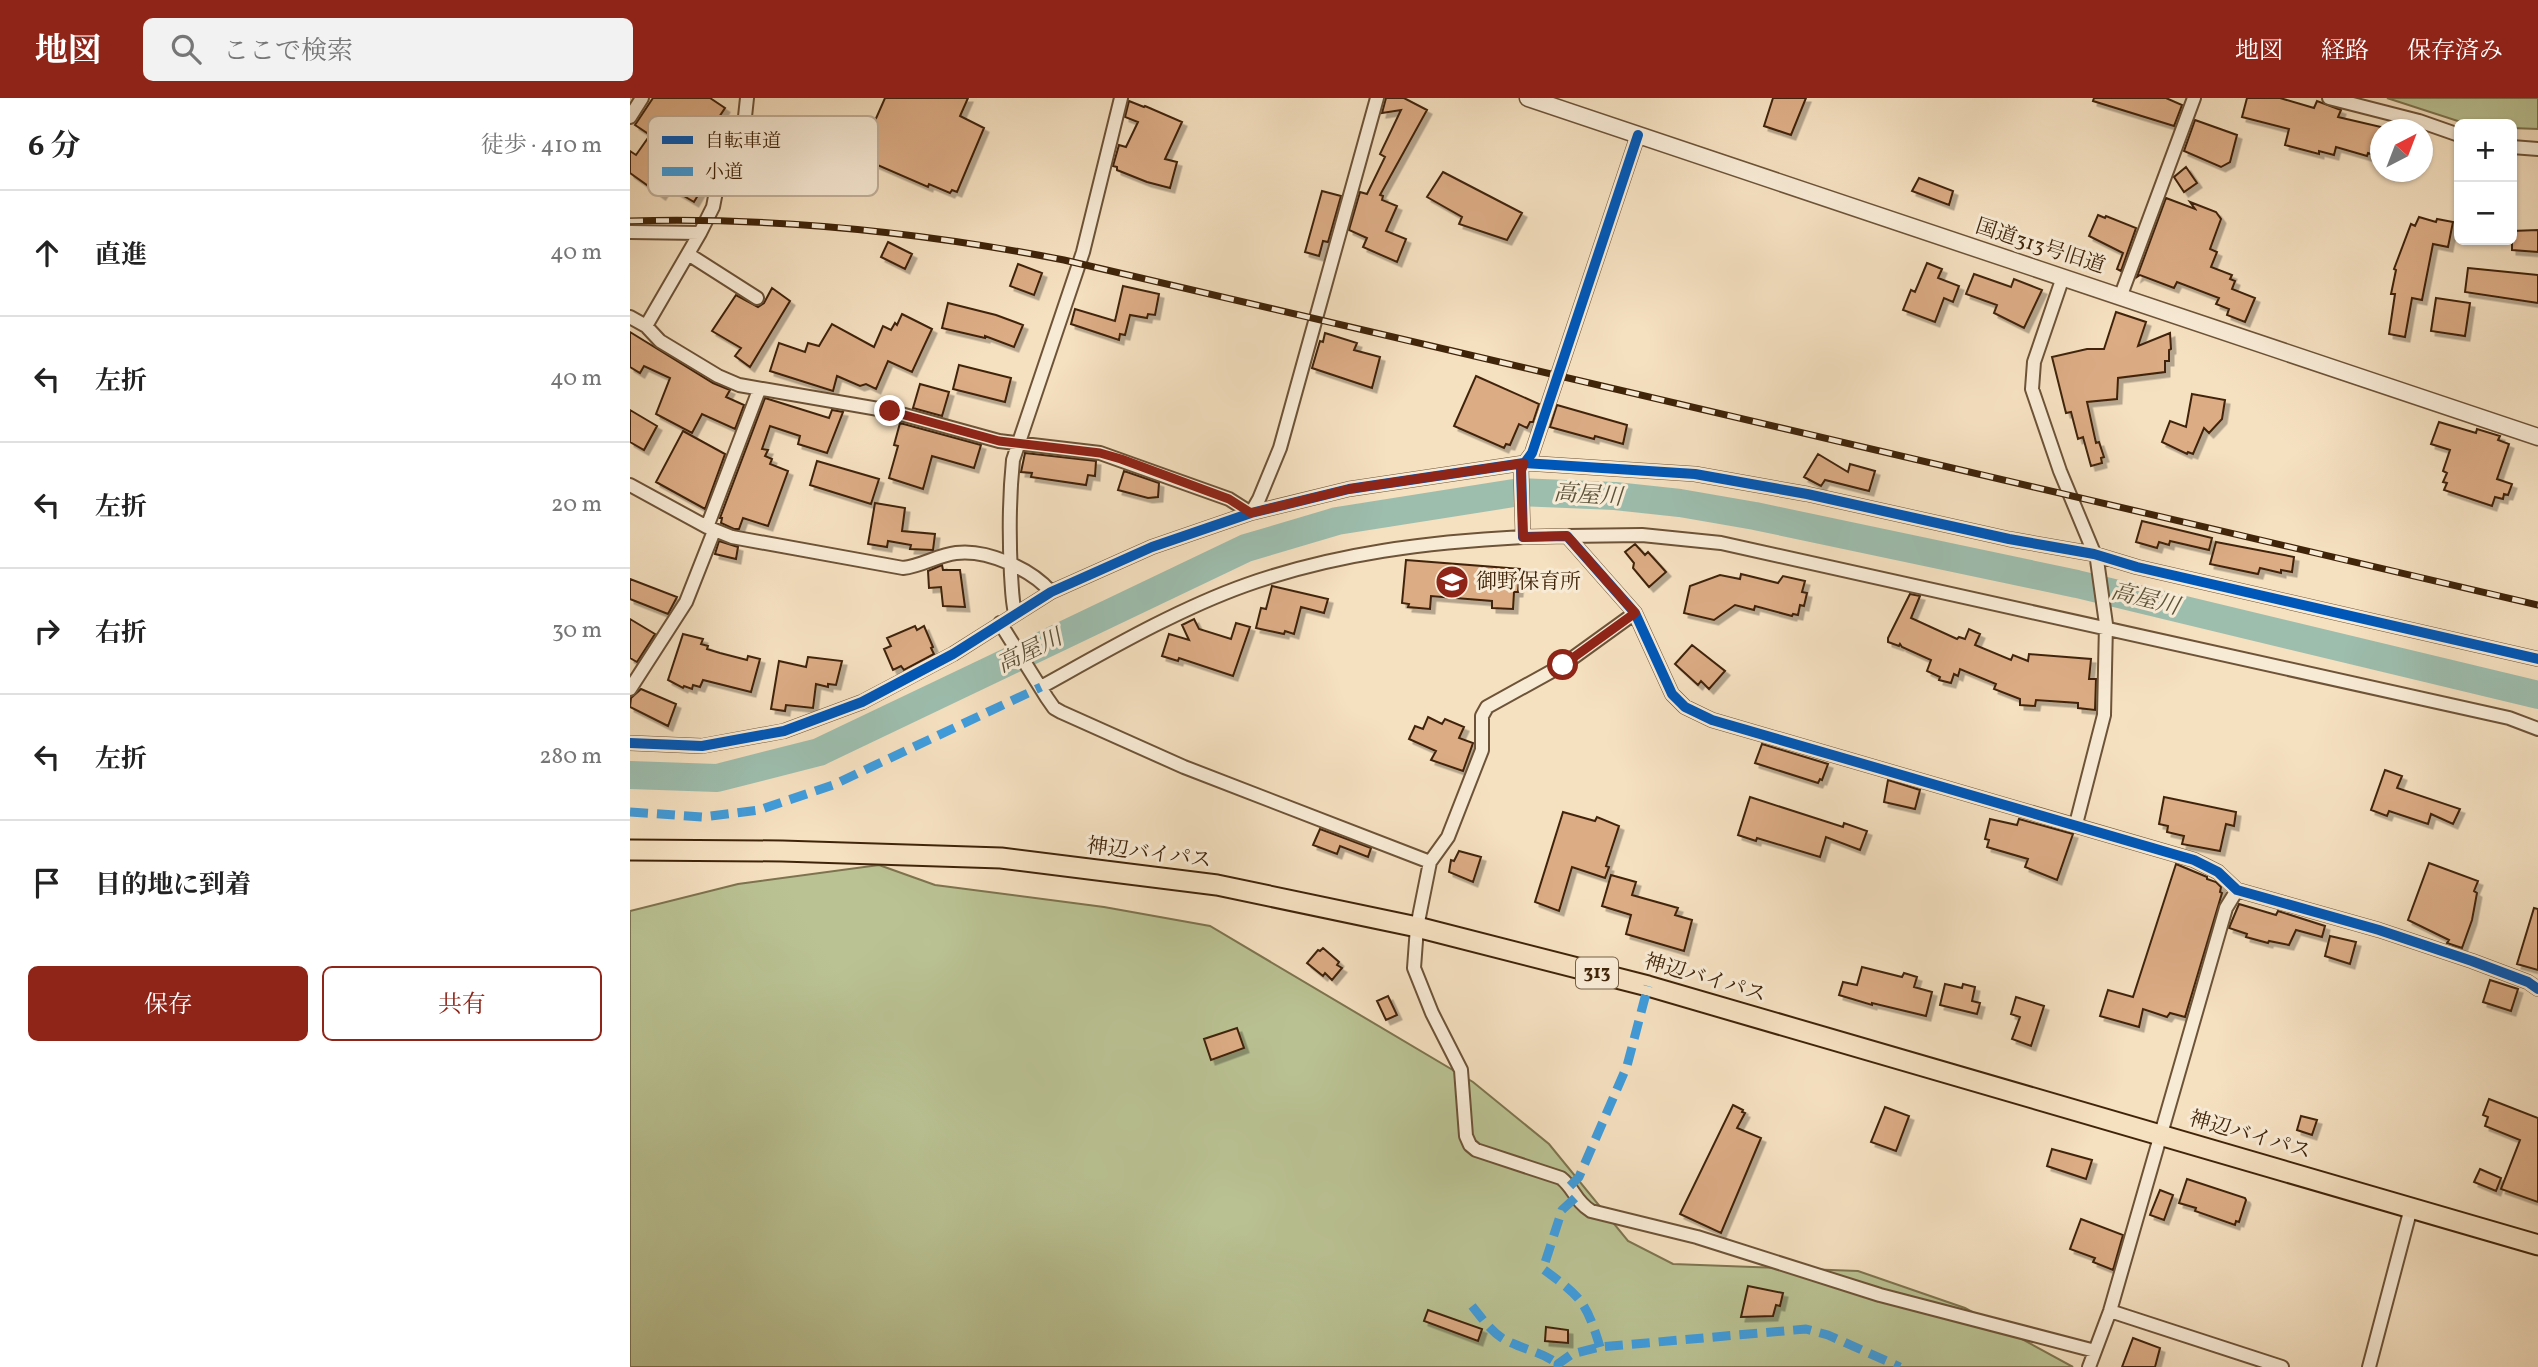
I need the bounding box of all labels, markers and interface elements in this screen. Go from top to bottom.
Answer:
search box [143,18,633,81]
text: 地図 [35,30,101,76]
icon: search [167,30,205,68]
text: ここで検索 [223,34,353,70]
text: 地図 [2235,35,2283,69]
text: 経路 [2321,35,2369,69]
text: 保存済み [2407,35,2503,69]
legend [648,116,878,196]
north arrow [2370,119,2433,182]
map controls [2454,119,2517,245]
button: + [2454,119,2517,182]
text: 6 分 [28,126,80,168]
text: 自転車道 [705,129,781,155]
text: 徒歩 · 410 m [481,130,602,162]
text: 小道 [705,160,743,186]
button: − [2454,182,2517,245]
street label: 国道313号旧道 [1971,212,2109,282]
icon: ahead [28,234,66,272]
text: 40 m [550,237,602,269]
text: 直進 [95,238,147,274]
icon: left [28,360,66,398]
text: 40 m [550,363,602,395]
text: 左折 [95,364,147,400]
route end [874,395,905,426]
water label: 高屋川 [1552,478,1627,515]
icon: left [28,486,66,524]
text: 20 m [551,489,602,521]
text: 左折 [95,490,147,526]
school or university icon: 御野保育所 [1433,563,1471,601]
place label: 御野保育所 [1476,568,1581,597]
water label: 高屋川 [2108,576,2185,625]
icon: right [28,612,66,650]
text: 30 m [552,615,602,647]
text: 右折 [95,616,147,652]
water label: 高屋川 [992,621,1071,682]
route start [1547,649,1578,680]
icon: left [28,738,66,776]
text: 280 m [539,741,602,773]
text: 左折 [95,742,147,778]
street label: 神辺バイパス [1085,832,1213,876]
icon: arrive [28,864,66,902]
text: 目的地に到着 [95,868,251,904]
street label: 神辺バイパス [1641,948,1769,1010]
road number: 313 [1576,958,1618,988]
button: 保存 [28,966,308,1041]
button: 共有 [322,966,602,1041]
street label: 神辺バイパス [2186,1105,2314,1167]

